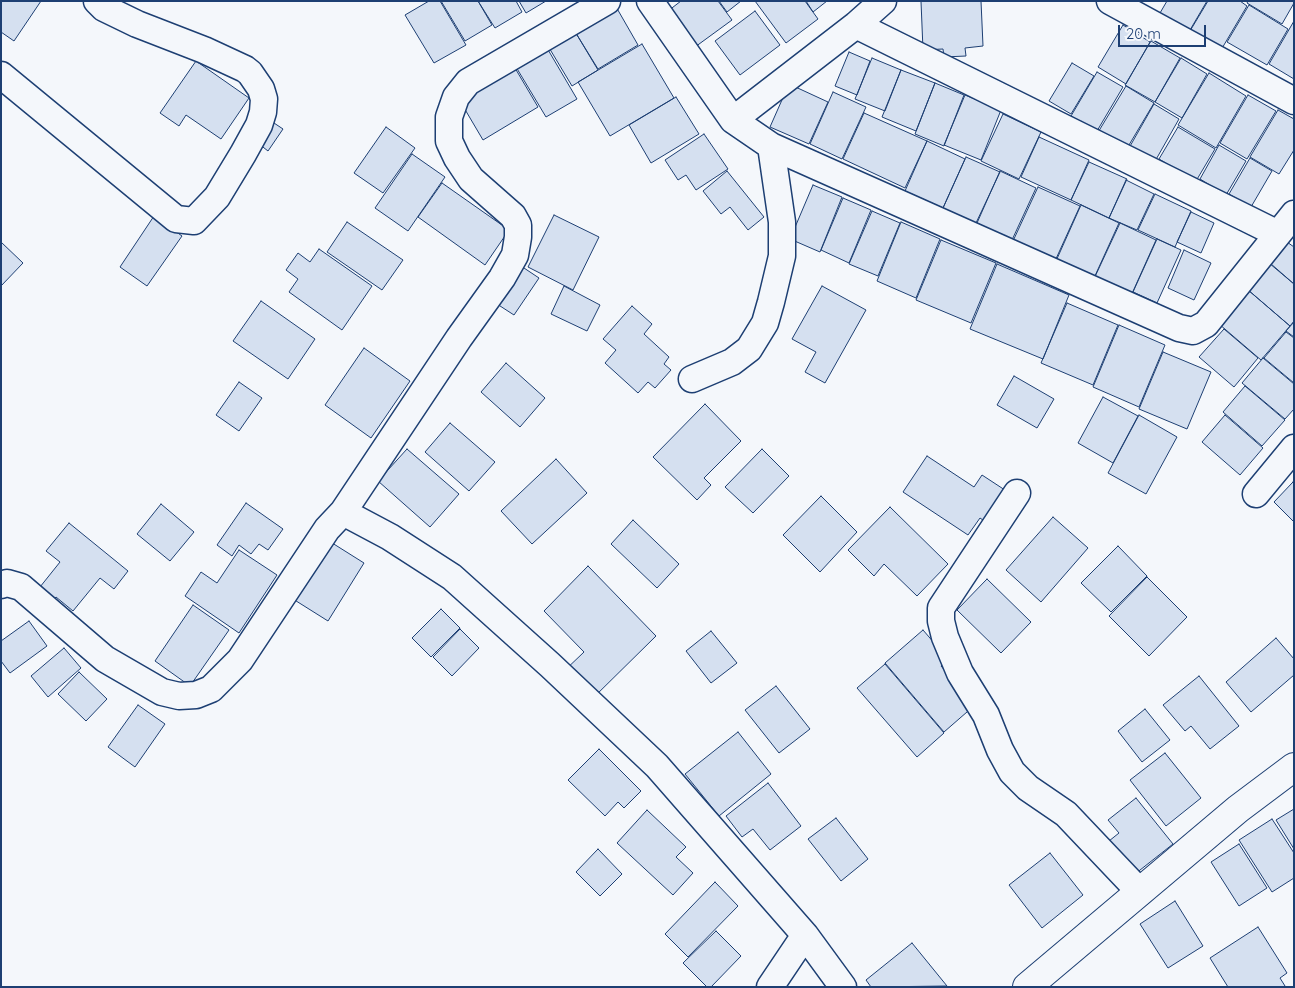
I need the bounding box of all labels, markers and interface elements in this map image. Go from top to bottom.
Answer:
scale bar [1120,15,1208,47]
text: 20 m [1126,24,1161,43]

